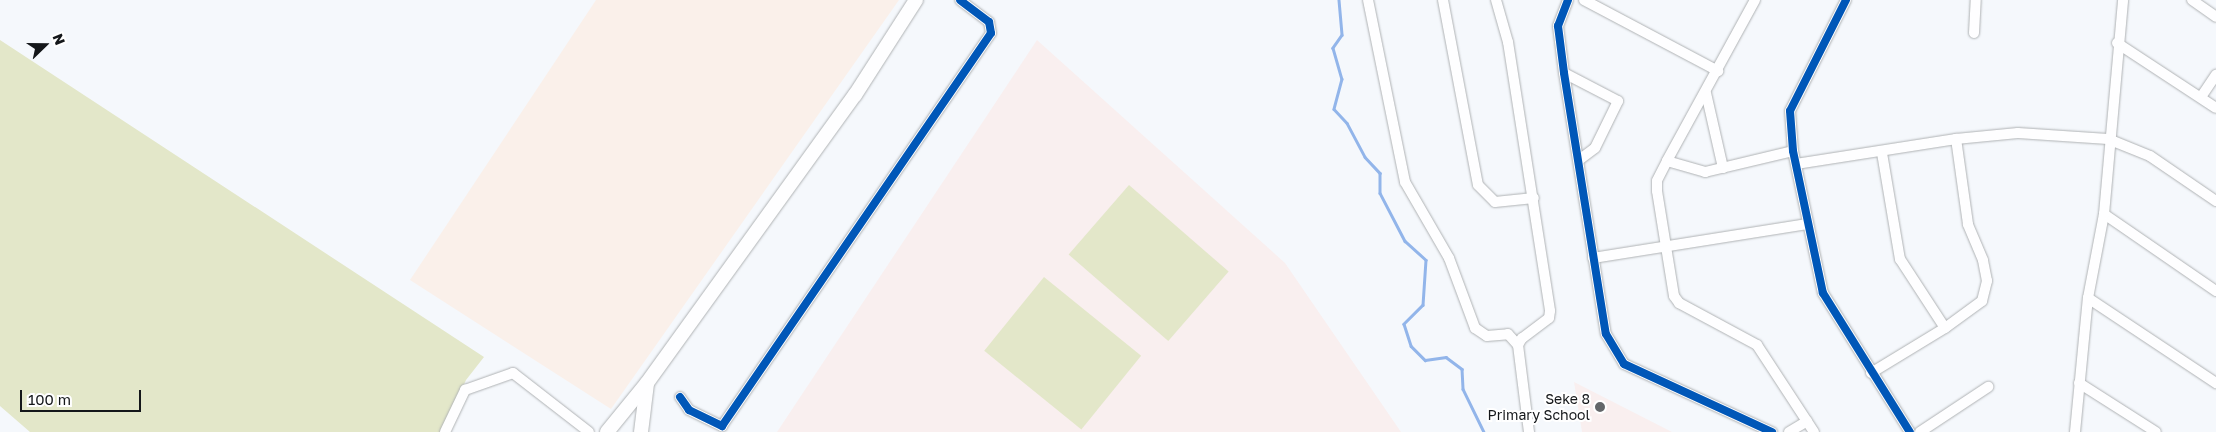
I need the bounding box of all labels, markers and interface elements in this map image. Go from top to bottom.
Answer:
north arrow [20,20,70,70]
text: N [49,31,69,47]
scale bar [22,380,144,412]
text: 100 m [28,390,71,408]
place label: Seke 8 Primary School [1488,391,1590,424]
marker: Seke 8 Primary School [1594,401,1606,413]

